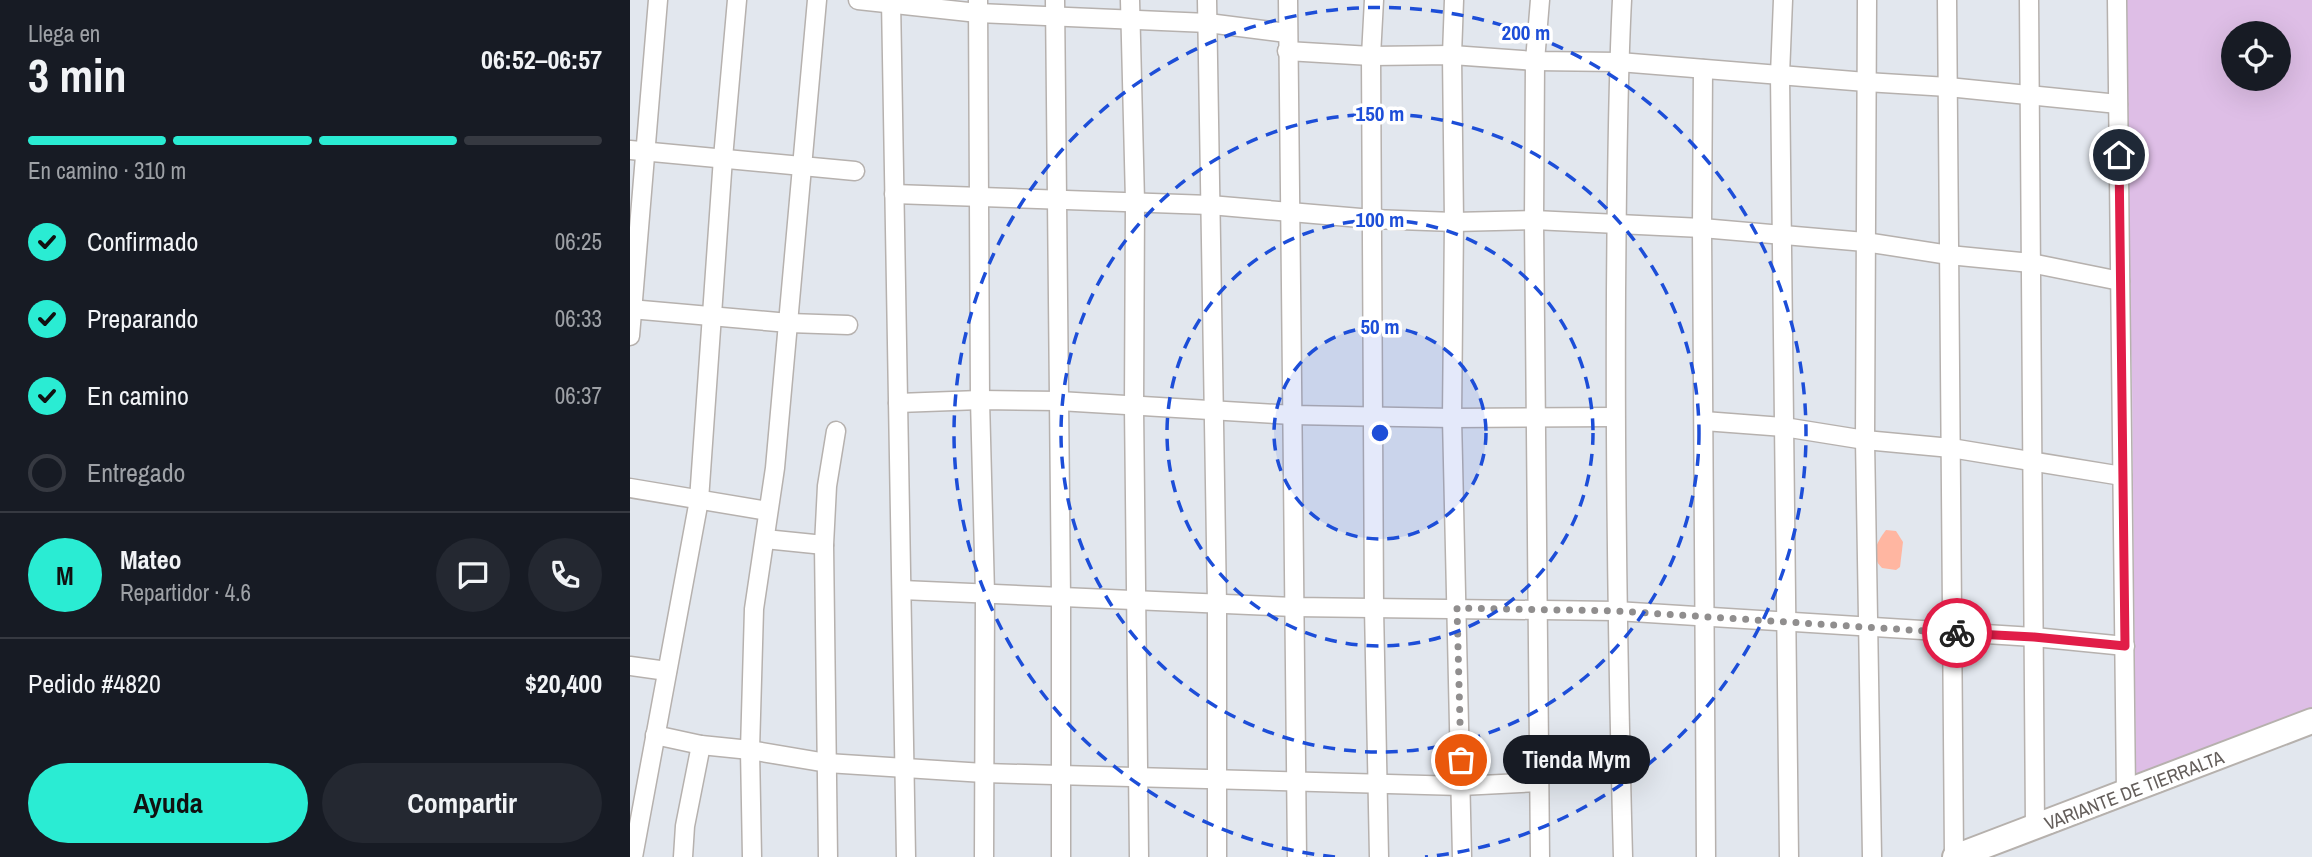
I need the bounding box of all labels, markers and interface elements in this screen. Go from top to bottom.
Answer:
text: Llega en [28,18,100,49]
text: 200 m [1502,18,1550,47]
map controls [2221,21,2291,91]
button: locate [2221,21,2291,91]
text: 06:52–06:57 [481,42,602,77]
text: 3 min [28,44,127,106]
text: 150 m [1356,99,1404,128]
pin [2089,125,2149,185]
icon: home [2100,136,2138,174]
text: En camino · 310 m [28,155,186,186]
text: 100 m [1356,205,1404,234]
icon: check [28,223,66,261]
text: Confirmado [87,224,198,259]
text: 06:25 [555,226,602,257]
icon: check [28,300,66,338]
text: Preparando [87,301,198,336]
text: 06:33 [555,303,602,334]
text: 50 m [1360,312,1400,341]
icon: check [28,377,66,415]
text: En camino [87,378,189,413]
text: 06:37 [555,380,602,411]
centre of rings [1368,421,1392,445]
text: Entregado [87,455,185,490]
button: chat [436,538,510,612]
button: phone [528,538,602,612]
text: Mateo [120,542,182,577]
text: M [56,558,74,593]
text: Repartidor · 4.6 [120,577,251,608]
courier [1922,598,1992,668]
icon: bike [1938,614,1976,652]
text: Pedido #4820 [28,666,161,701]
text: $20,400 [525,666,602,701]
pin [1431,730,1491,790]
callout: Tienda Mym [1503,736,1650,784]
icon: bag [1442,741,1480,779]
text: Tienda Mym [1522,744,1631,775]
street label: VARIANTE DE TIERRALTA [2041,744,2228,836]
button: Ayuda [28,763,308,843]
button: Compartir [322,763,602,843]

